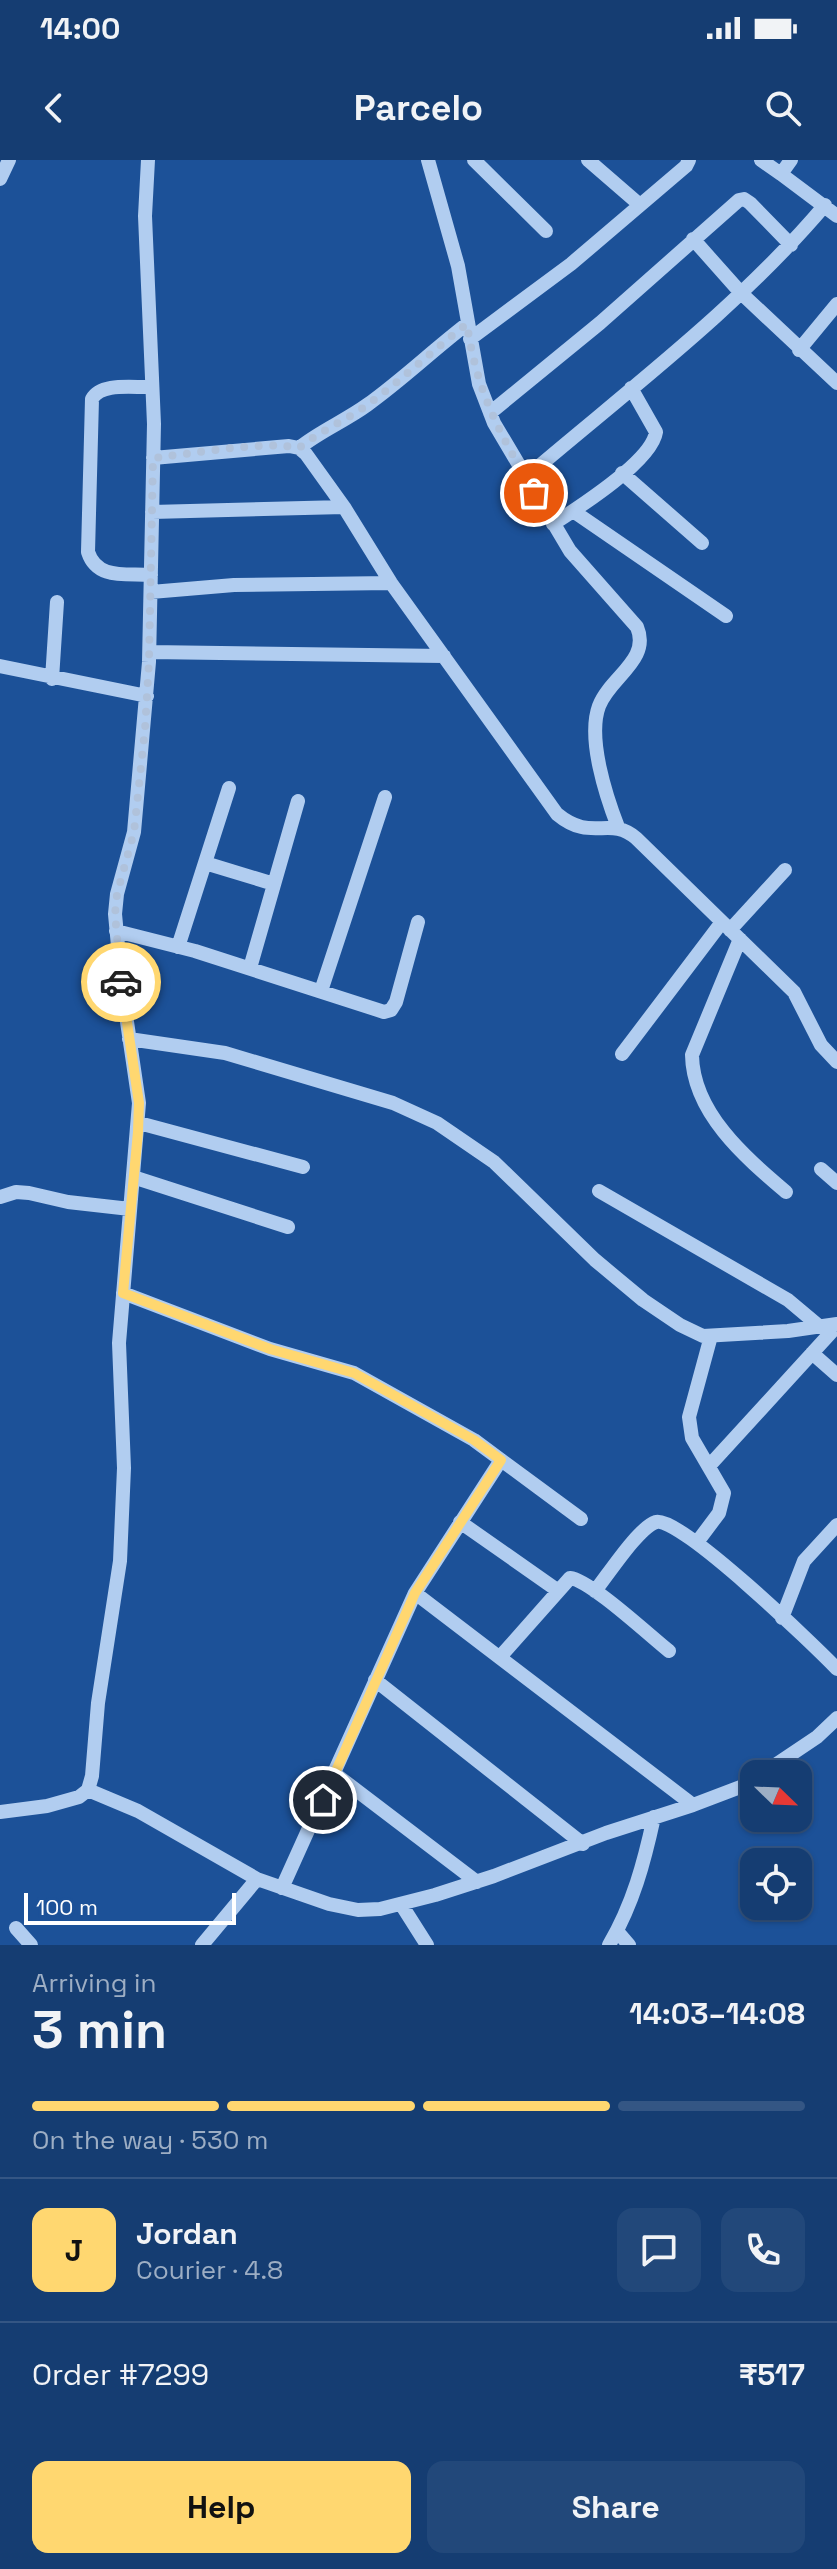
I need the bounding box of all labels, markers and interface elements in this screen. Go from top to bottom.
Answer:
text: 14:00 [40,9,120,48]
text: Parcelo [354,85,483,131]
icon: back [32,86,76,130]
icon: search [761,86,805,130]
pin [500,459,568,527]
icon: bag [512,471,556,515]
courier [81,942,161,1022]
icon: car [99,960,143,1004]
north arrow [740,1760,812,1832]
map controls [740,1760,812,1920]
pin [289,1766,357,1834]
icon: home [301,1778,345,1822]
button: locate [740,1848,812,1920]
scale bar [24,1889,236,1925]
text: 100 m [36,1893,98,1921]
text: Arriving in [32,1966,156,2000]
text: 14:03–14:08 [629,1994,805,2033]
text: 3 min [32,1997,167,2063]
text: On the way · 530 m [32,2123,268,2157]
button: chat [617,2208,701,2292]
button: phone [721,2208,805,2292]
text: Jordan [136,2214,238,2253]
text: J [65,2231,83,2270]
text: Courier · 4.8 [136,2253,283,2287]
text: Order #7299 [32,2355,209,2394]
text: ₹517 [739,2355,805,2394]
button: Help [32,2461,411,2553]
button: Share [427,2461,805,2553]

